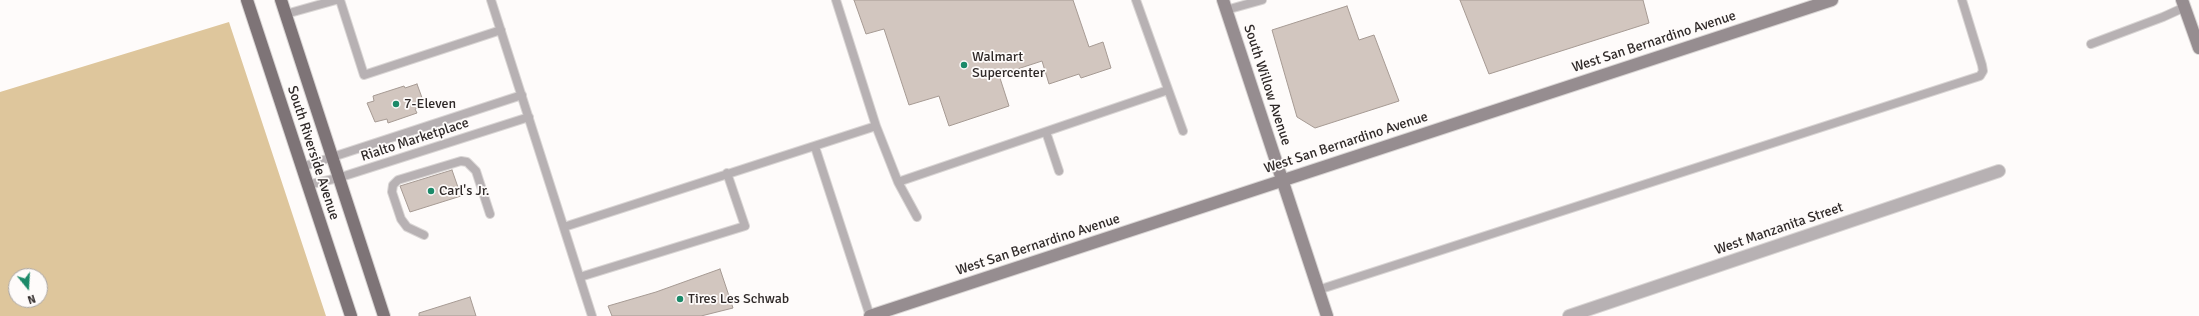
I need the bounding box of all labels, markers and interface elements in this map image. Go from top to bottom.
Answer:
street label: West San Bernardino Avenue [1570,8,1738,76]
street label: South Willow Avenue [1240,22,1294,148]
place label: Walmart Supercenter [972,49,1045,82]
marker: Walmart Supercenter [959,60,969,70]
street label: South Riverside Avenue [283,84,343,222]
place label: 7-Eleven [404,96,456,112]
marker: 7-Eleven [391,99,401,109]
street label: West San Bernardino Avenue [1262,109,1430,177]
street label: Rialto Marketplace [359,115,471,165]
place label: Carl's Jr. [439,183,490,199]
marker: Carl's Jr. [426,186,436,196]
street label: West Manzanita Street [1713,199,1845,259]
street label: West San Bernardino Avenue [954,211,1122,279]
north arrow [8,268,48,308]
place label: Tires Les Schwab [688,291,789,307]
text: N [26,292,37,306]
marker: Tires Les Schwab [675,294,685,304]

